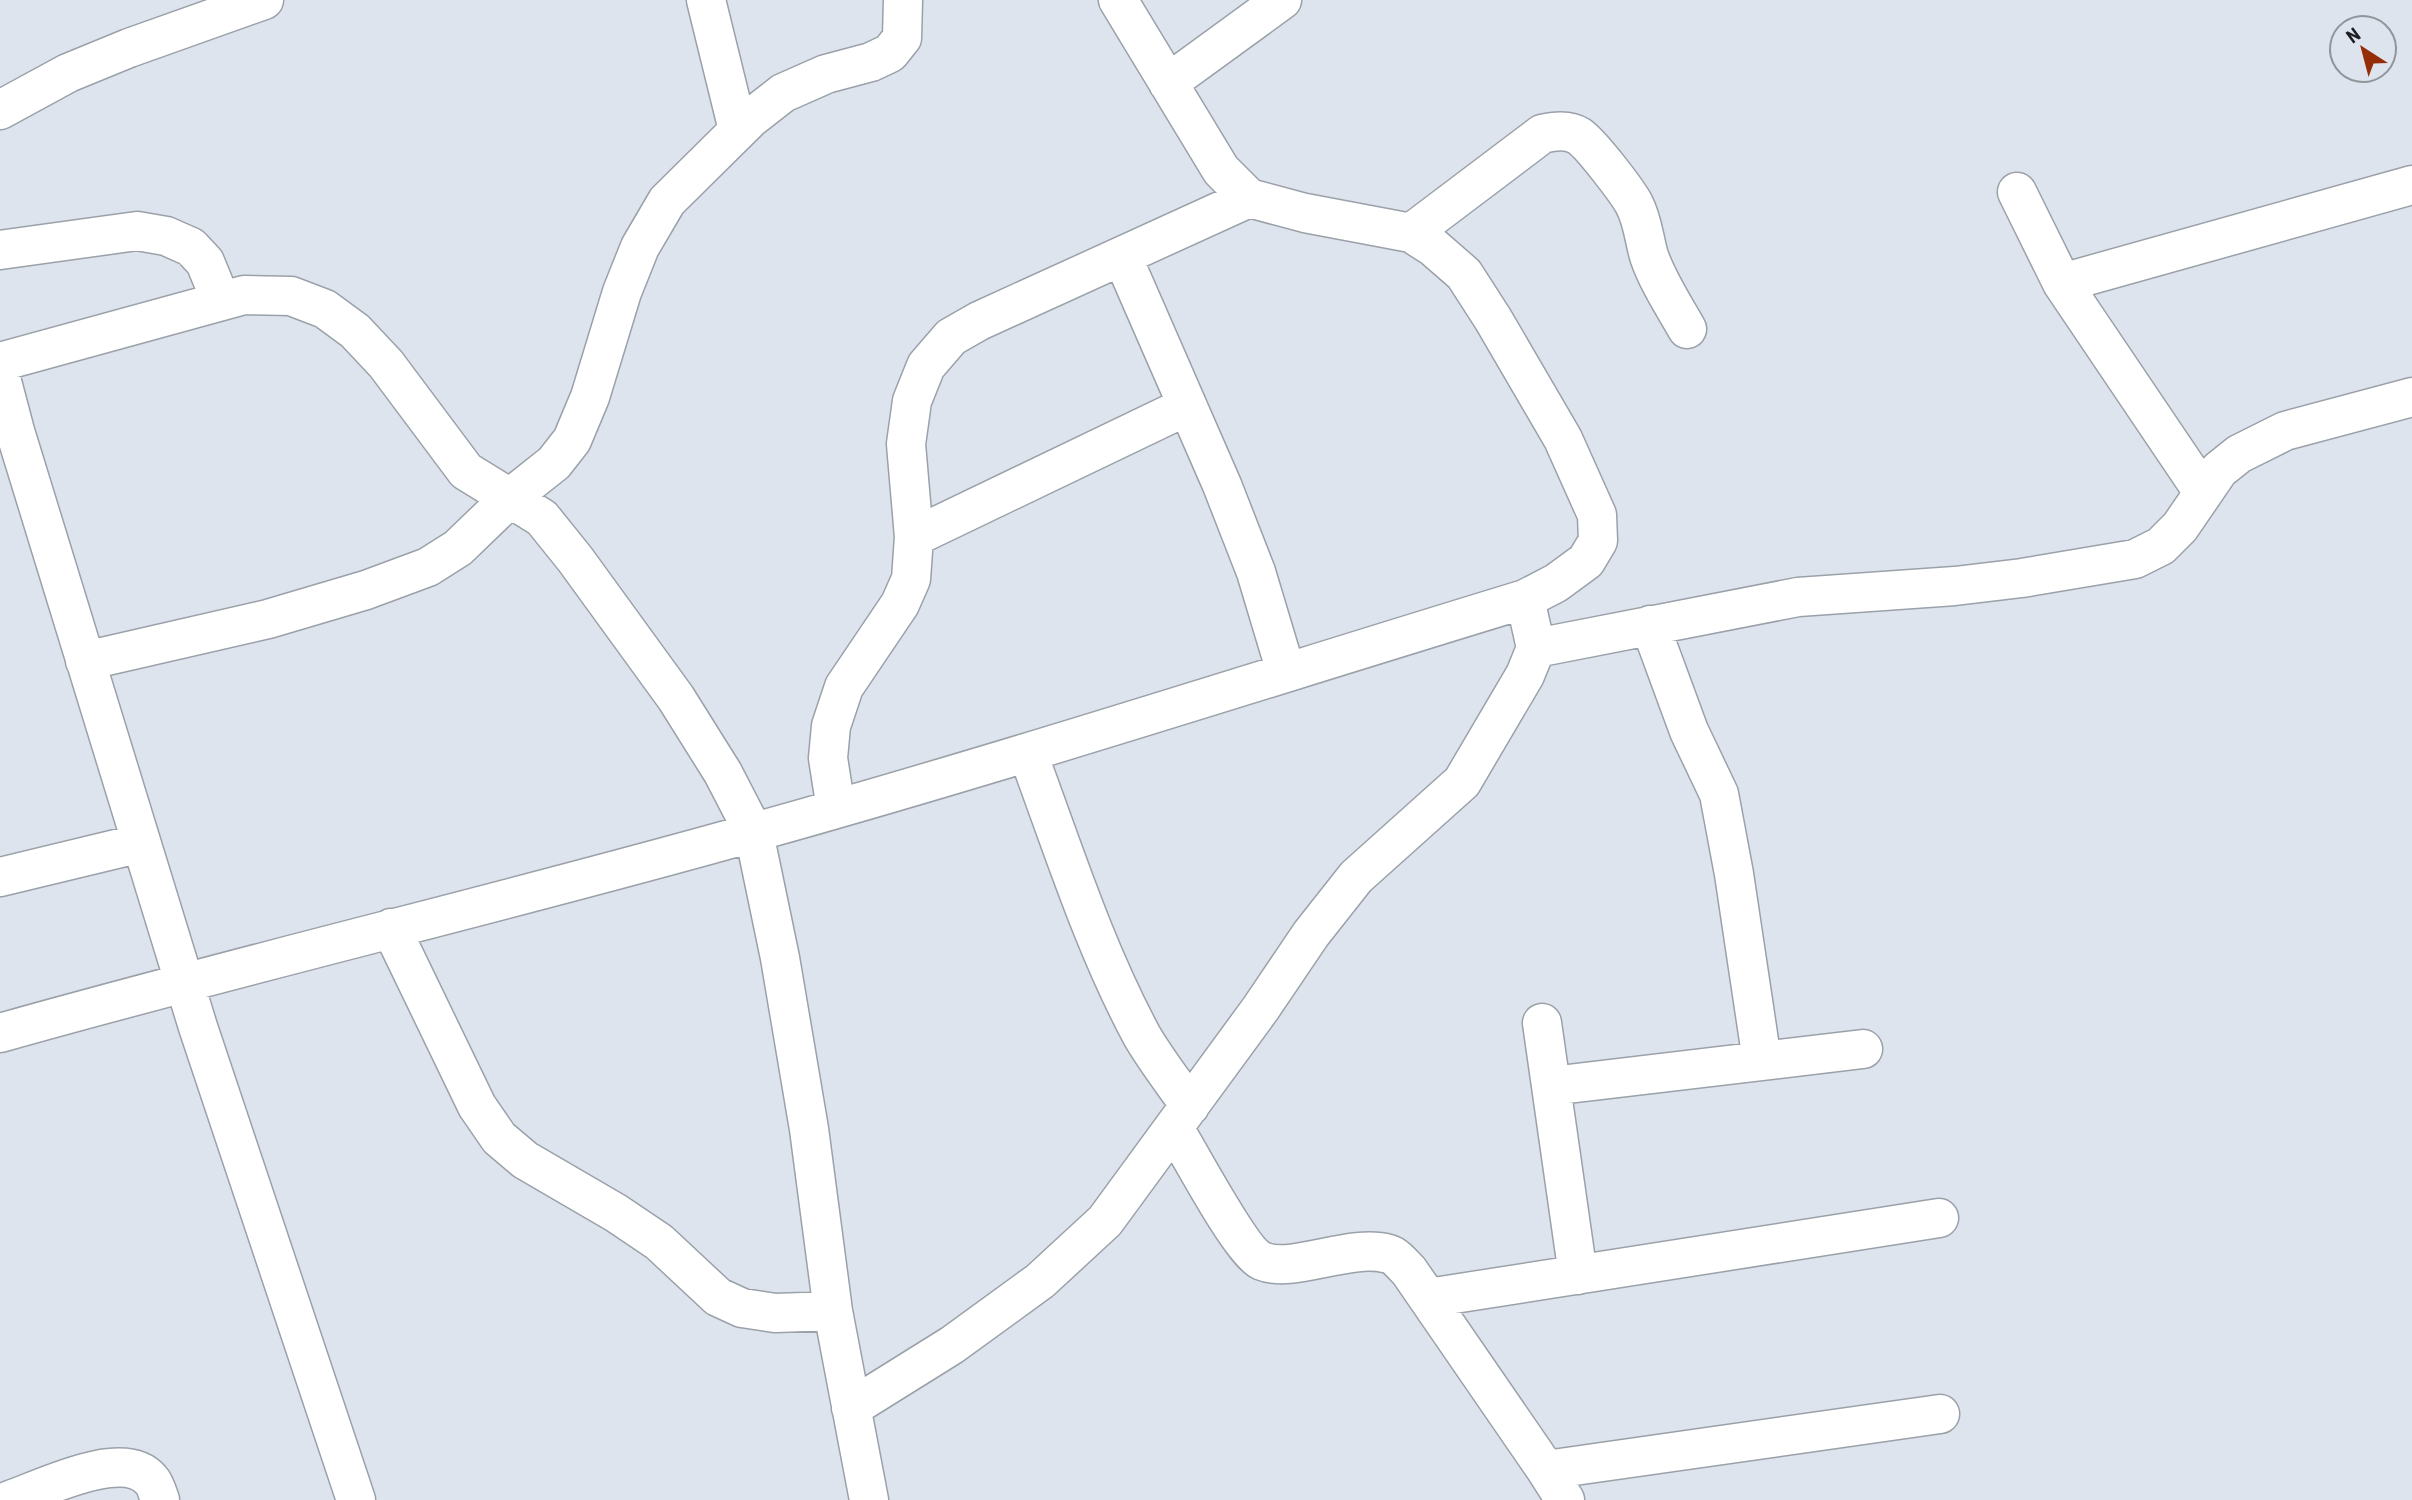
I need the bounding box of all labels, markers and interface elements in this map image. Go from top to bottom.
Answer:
north arrow [2328,14,2398,84]
text: N [2342,23,2365,48]

